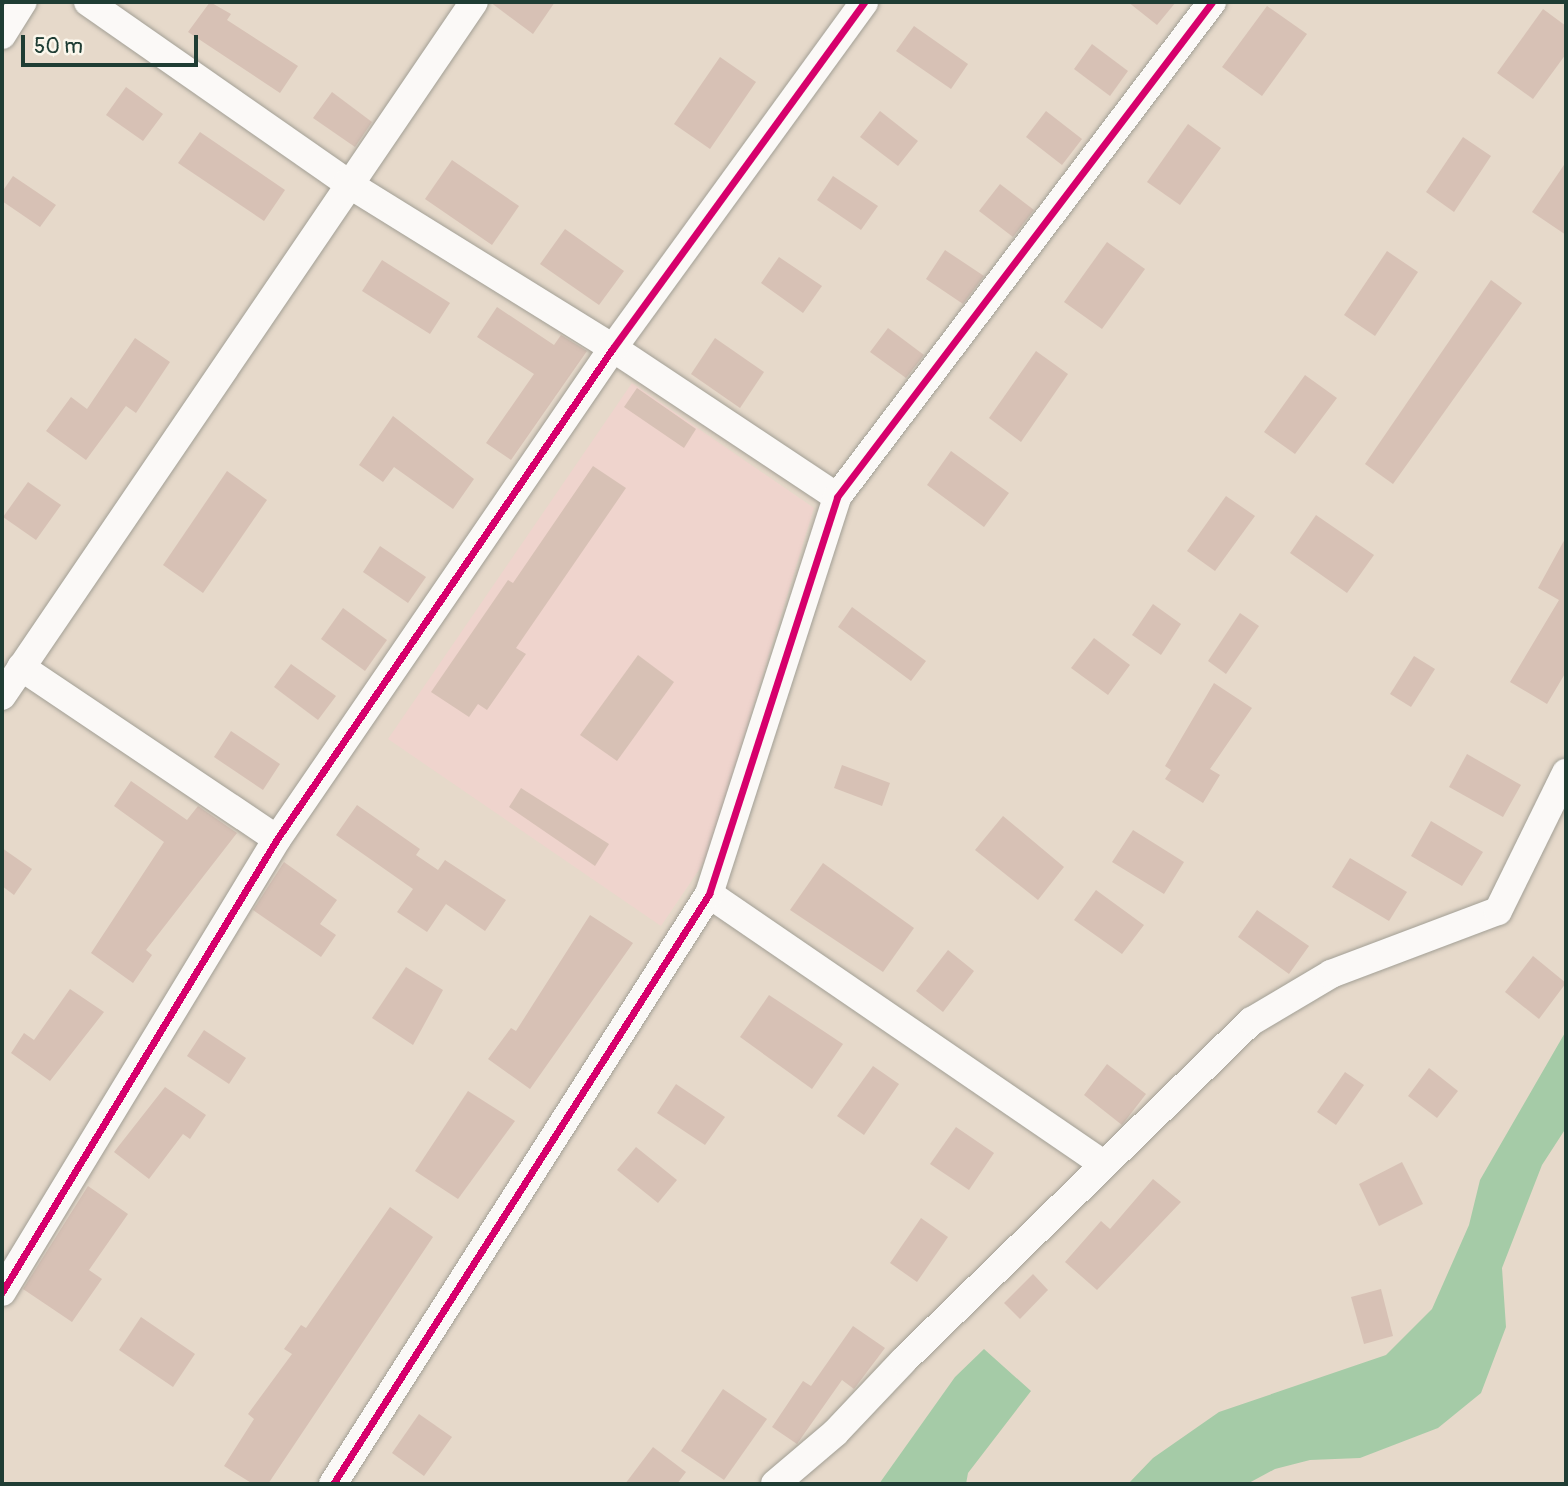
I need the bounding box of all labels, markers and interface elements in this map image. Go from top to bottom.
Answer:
scale bar [24,21,201,65]
text: 50 m [34,33,83,60]

